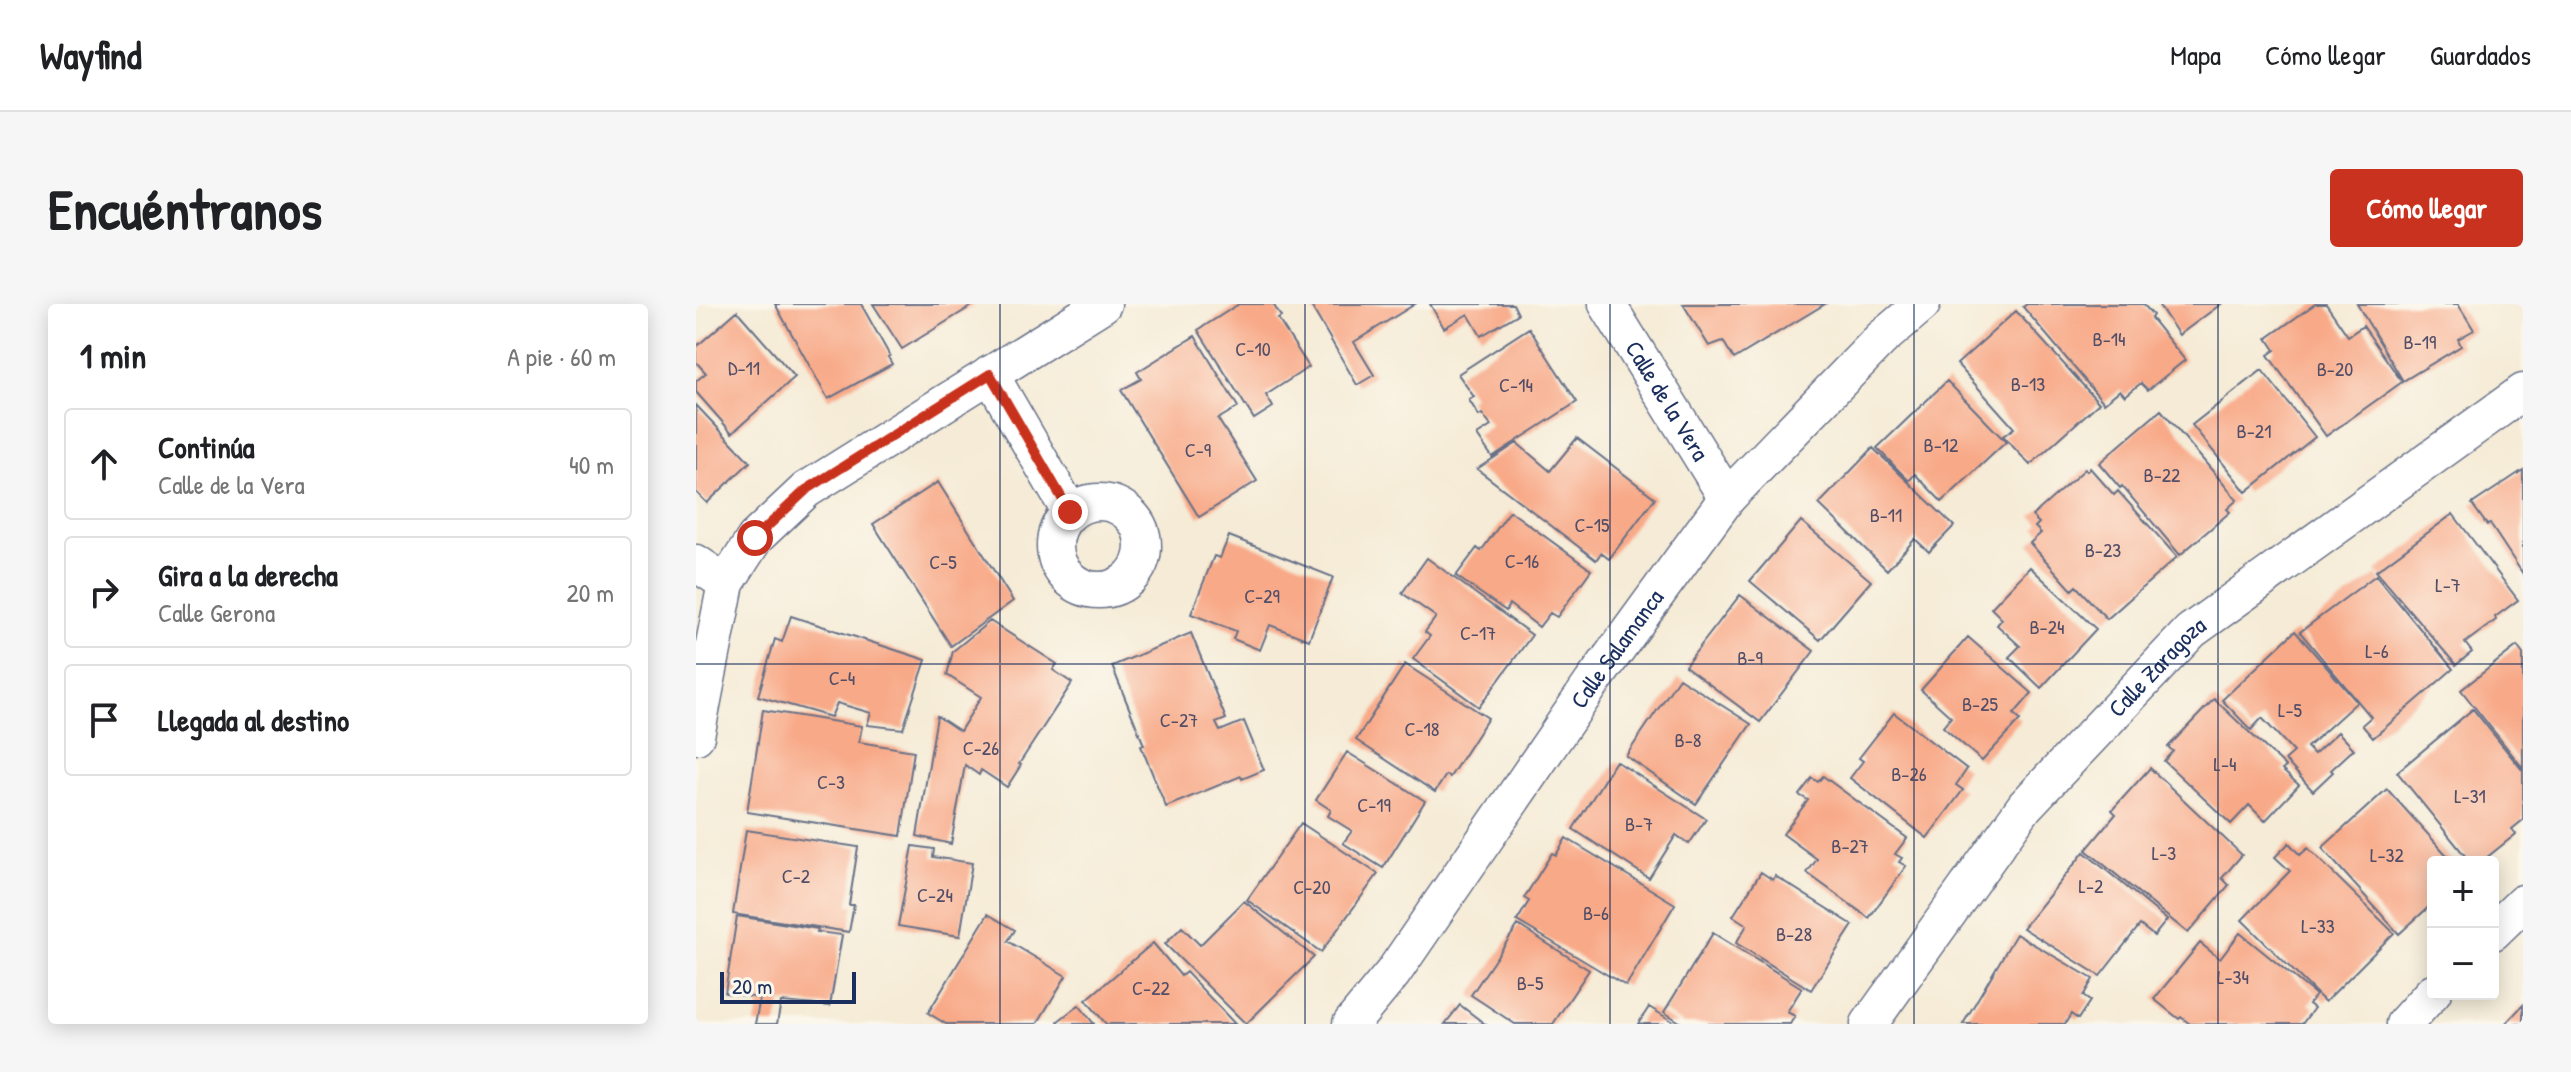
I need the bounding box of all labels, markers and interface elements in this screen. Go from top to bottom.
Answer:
text: Wayfind [40,29,142,81]
text: Mapa [2170,36,2221,74]
text: Cómo llegar [2265,36,2386,74]
text: Guardados [2430,36,2531,74]
button: Cómo llegar [2330,169,2523,247]
text: Encuéntranos [48,171,322,246]
house number: B-14 [2093,325,2125,352]
house number: B-19 [2404,328,2436,355]
text: 1 min [80,333,146,379]
street label: Calle de la Vera [1619,334,1717,466]
house number: C-10 [1235,335,1271,362]
text: A pie · 60 m [507,339,616,374]
house number: D-11 [728,354,760,381]
house number: B-20 [2317,355,2353,382]
house number: B-13 [2011,370,2045,397]
house number: C-14 [1499,371,1533,398]
house number: B-21 [2237,417,2271,444]
text: Continúa [158,427,254,467]
house number: B-12 [1924,431,1959,458]
house number: C-9 [1185,436,1211,463]
icon: ahead [82,442,126,486]
text: 40 m [569,447,614,482]
house number: B-22 [2144,461,2181,488]
text: Calle de la Vera [158,467,305,502]
route end [1052,494,1088,530]
house number: B-11 [1870,501,1902,528]
house number: C-15 [1575,511,1610,538]
route start [737,520,773,556]
house number: B-23 [2085,536,2121,563]
house number: C-16 [1505,547,1539,574]
house number: C-5 [929,548,957,575]
text: Gira a la derecha [158,555,338,595]
icon: right [82,570,126,614]
house number: L-7 [2435,571,2461,598]
text: 20 m [567,575,614,610]
house number: C-29 [1244,582,1280,609]
street label: Calle Salamanca [1562,582,1670,714]
text: Calle Gerona [158,595,275,630]
street label: Calle Zaragoza [2101,608,2212,724]
house number: B-24 [2029,613,2065,640]
house number: C-17 [1460,619,1496,646]
house number: L-6 [2365,637,2389,664]
house number: B-9 [1737,644,1763,671]
house number: C-4 [829,664,855,691]
house number: B-25 [1962,690,1999,717]
house number: L-5 [2278,696,2303,723]
icon: arrive [82,698,126,742]
text: Llegada al destino [158,700,349,740]
house number: C-27 [1160,706,1198,733]
house number: C-18 [1405,715,1439,742]
house number: B-8 [1675,726,1701,753]
house number: C-26 [963,734,999,761]
house number: L-4 [2213,750,2237,777]
house number: B-26 [1891,760,1927,787]
house number: C-3 [817,768,845,795]
house number: L-31 [2454,782,2486,809]
house number: C-19 [1357,791,1391,818]
house number: B-7 [1625,810,1653,837]
house number: B-27 [1831,832,1869,859]
house number: L-3 [2152,839,2176,866]
house number: L-32 [2370,841,2405,868]
map controls [2427,856,2499,1000]
button: + [2427,856,2499,928]
house number: C-2 [782,862,811,889]
house number: L-2 [2079,872,2104,899]
house number: C-20 [1293,873,1331,900]
house number: C-24 [917,881,953,908]
house number: B-6 [1583,899,1609,926]
house number: L-33 [2301,912,2335,939]
house number: B-28 [1776,920,1812,947]
button: − [2427,928,2499,1000]
house number: L-34 [2217,963,2249,990]
scale bar [720,968,856,1004]
house number: B-5 [1517,969,1544,996]
text: 20 m [732,971,772,1001]
house number: C-22 [1132,974,1171,1001]

